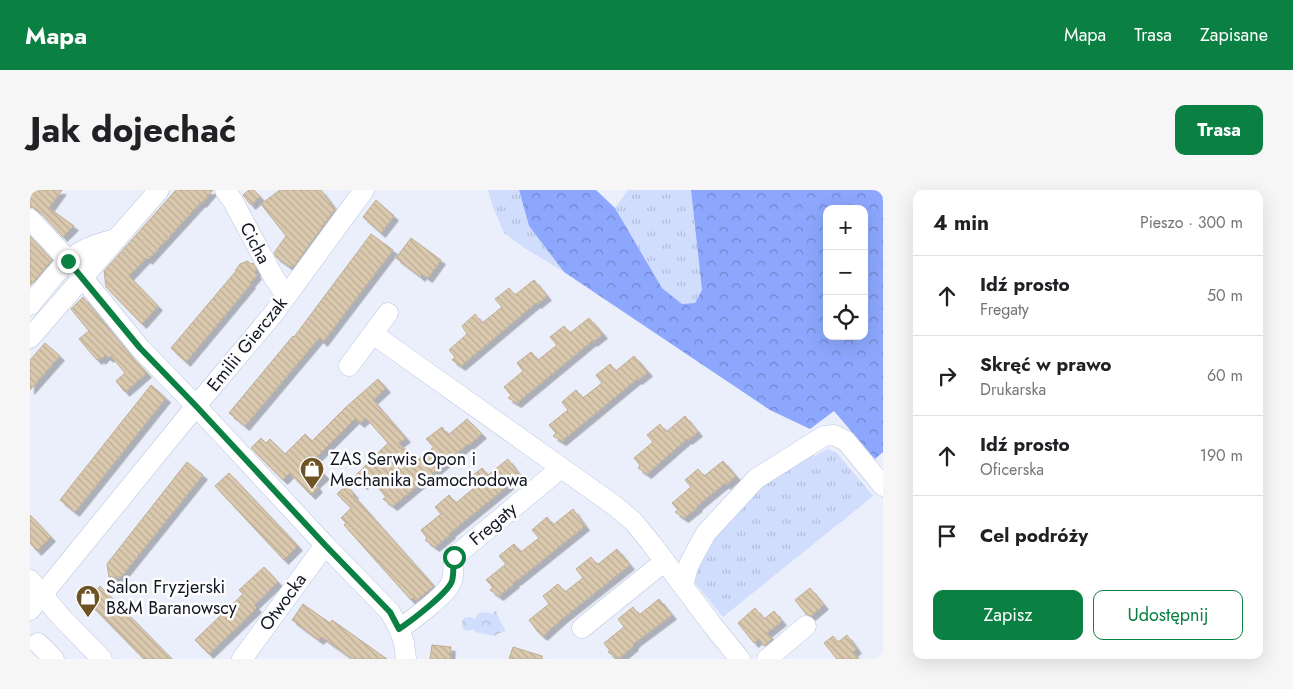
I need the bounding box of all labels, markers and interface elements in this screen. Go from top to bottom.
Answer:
text: Mapa [25,18,87,53]
text: Mapa [1064,22,1106,48]
text: Trasa [1134,22,1172,48]
text: Zapisane [1200,22,1268,48]
text: Jak dojechać [30,105,236,155]
button: Trasa [1175,105,1263,155]
map controls [823,205,868,340]
button: + [823,205,868,250]
text: 4 min [933,208,989,238]
text: Pieszo · 300 m [1140,211,1243,234]
street label: Cicha [233,218,277,268]
route end [57,250,80,273]
button: − [823,250,868,295]
text: Idź prosto [980,271,1070,298]
icon: ahead [933,282,961,310]
text: 50 m [1207,284,1243,307]
street label: Emilii Gierczak [201,291,293,397]
button: locate [823,295,868,340]
text: Fregaty [980,298,1029,321]
text: Skręć w prawo [980,351,1112,378]
icon: right [933,362,961,390]
text: 60 m [1207,364,1243,387]
text: Drukarska [980,378,1046,401]
text: Idź prosto [980,431,1070,458]
icon: ahead [933,442,961,470]
text: 190 m [1200,444,1243,467]
place label: ZAS Serwis Opon i Mechanika Samochodowa [330,446,528,493]
shop icon: ZAS Serwis Opon i Mechanika Samochodowa [299,456,325,490]
text: Oficerska [980,458,1044,481]
street label: Fregaty [464,496,522,552]
icon: arrive [933,522,961,550]
text: Cel podróży [980,522,1088,549]
route start [443,546,466,569]
street label: Otwocka [253,568,313,636]
place label: Salon Fryzjerski B&M Baranowscy [106,574,237,621]
shop icon: Salon Fryzjerski B&M Baranowscy [75,584,101,618]
button: Zapisz [933,590,1083,640]
button: Udostępnij [1093,590,1243,640]

